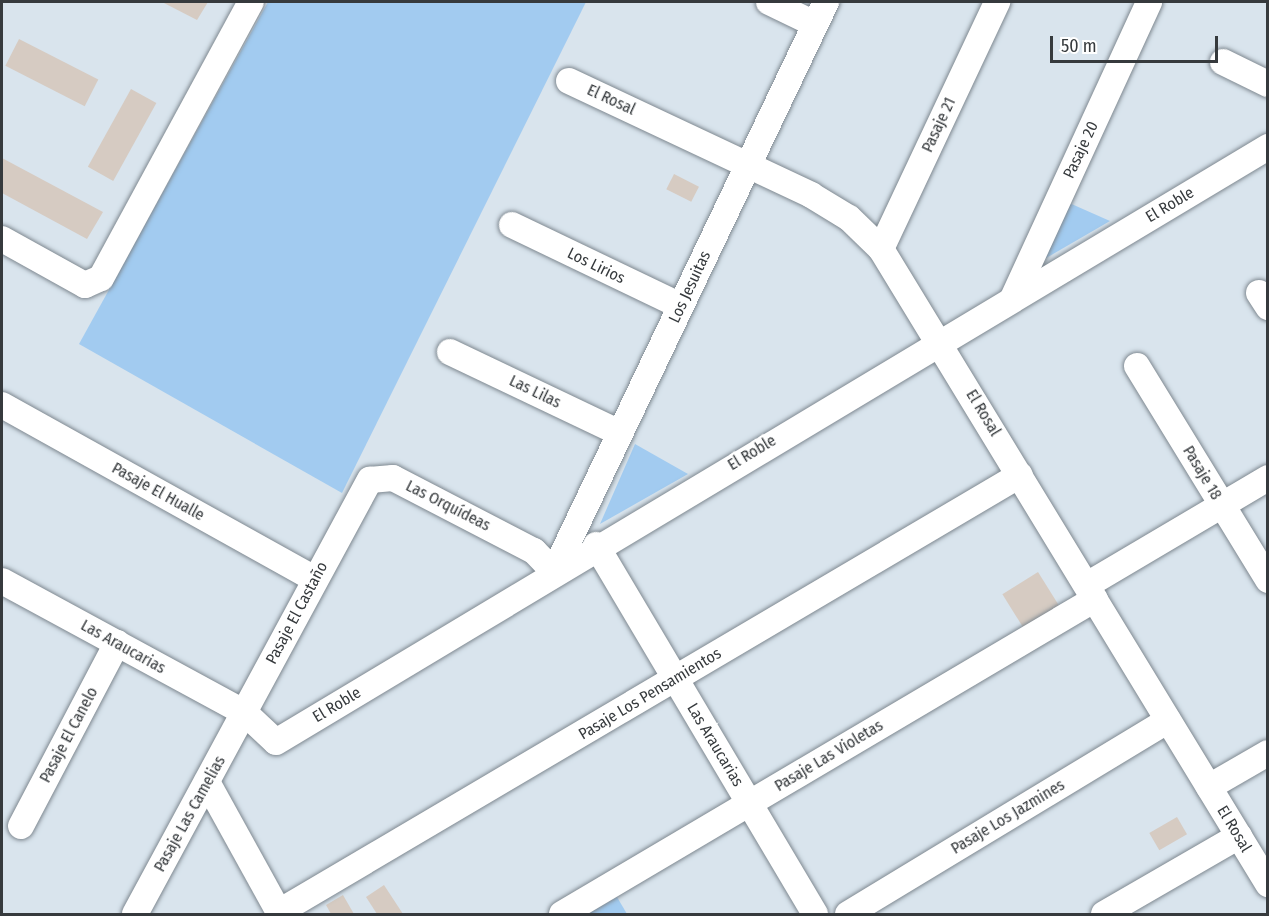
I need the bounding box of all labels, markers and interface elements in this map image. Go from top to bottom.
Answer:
scale bar [1053,24,1221,62]
text: 50 m [1061,35,1097,57]
street label: El Rosal [584,81,638,119]
street label: Pasaje 21 [918,95,960,155]
street label: Pasaje 20 [1059,118,1103,182]
street label: El Roble [1142,183,1198,227]
street label: Los Lirios [564,244,628,288]
street label: Los Jesuitas [665,248,715,326]
street label: Las Lilas [506,371,564,413]
street label: El Rosal [962,386,1004,440]
street label: El Roble [724,431,780,475]
street label: Pasaje 18 [1178,443,1226,503]
street label: Pasaje El Hualle [108,459,208,525]
street label: Las Orquídeas [402,476,494,536]
street label: Pasaje El Castaño [262,559,332,667]
street label: Las Araucarias [77,616,169,678]
street label: Pasaje Los Pensamientos [575,644,725,744]
street label: El Roble [309,683,365,727]
street label: Pasaje El Canelo [36,684,102,786]
street label: Las Araucarias [683,700,747,790]
street label: Pasaje Las Violetas [771,716,887,796]
street label: Pasaje Las Camelias [150,753,230,875]
street label: Pasaje Los Jazmines [948,776,1068,858]
street label: El Rosal [1213,802,1255,856]

